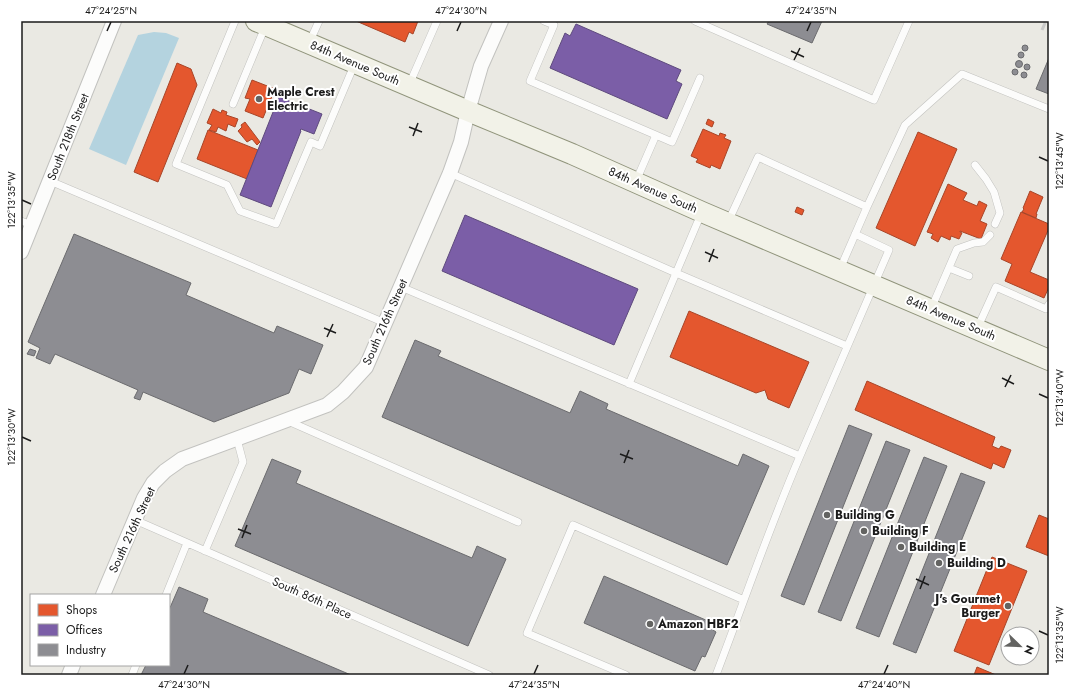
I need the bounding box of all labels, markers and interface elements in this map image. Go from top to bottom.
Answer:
text: 47°24'25"N [85,3,137,18]
text: 47°24'30"N [435,3,487,18]
text: 47°24'35"N [785,3,837,18]
street label: 84th Avenue South [307,36,403,90]
place label: Maple Crest Electric [267,83,335,115]
street label: South 218th Street [42,91,94,183]
marker: Maple Crest Electric [254,94,264,104]
text: 122°13'45"W [1052,132,1067,190]
street label: 84th Avenue South [606,162,700,218]
text: 122°13'35"W [4,171,19,229]
street label: South 216th Street [358,276,412,368]
street label: 84th Avenue South [903,291,999,345]
text: 122°13'40"W [1052,369,1067,427]
text: 122°13'30"W [4,408,19,466]
street label: South 216th Street [104,484,160,576]
place label: Building G [835,506,895,524]
marker: Building G [822,510,832,520]
place label: Building F [872,522,929,540]
marker: Building F [859,526,869,536]
place label: Building E [909,538,966,556]
marker: Building E [896,542,906,552]
place label: Building D [947,554,1006,572]
marker: Building D [934,558,944,568]
street label: South 86th Place [269,572,355,624]
place label: J's Gourmet Burger [933,590,1000,622]
legend [30,594,170,666]
text: Shops [66,601,97,619]
marker: J's Gourmet Burger [1003,601,1013,611]
text: 122°13'35"W [1052,606,1067,664]
place label: Amazon HBF2 [657,615,739,633]
marker: Amazon HBF2 [645,619,655,629]
text: Offices [66,621,102,639]
north arrow [1000,626,1040,666]
text: Industry [66,641,107,659]
text: N [1020,643,1038,657]
text: 47°24'30"N [158,677,210,692]
text: 47°24'35"N [508,677,560,692]
text: 47°24'40"N [858,677,910,692]

